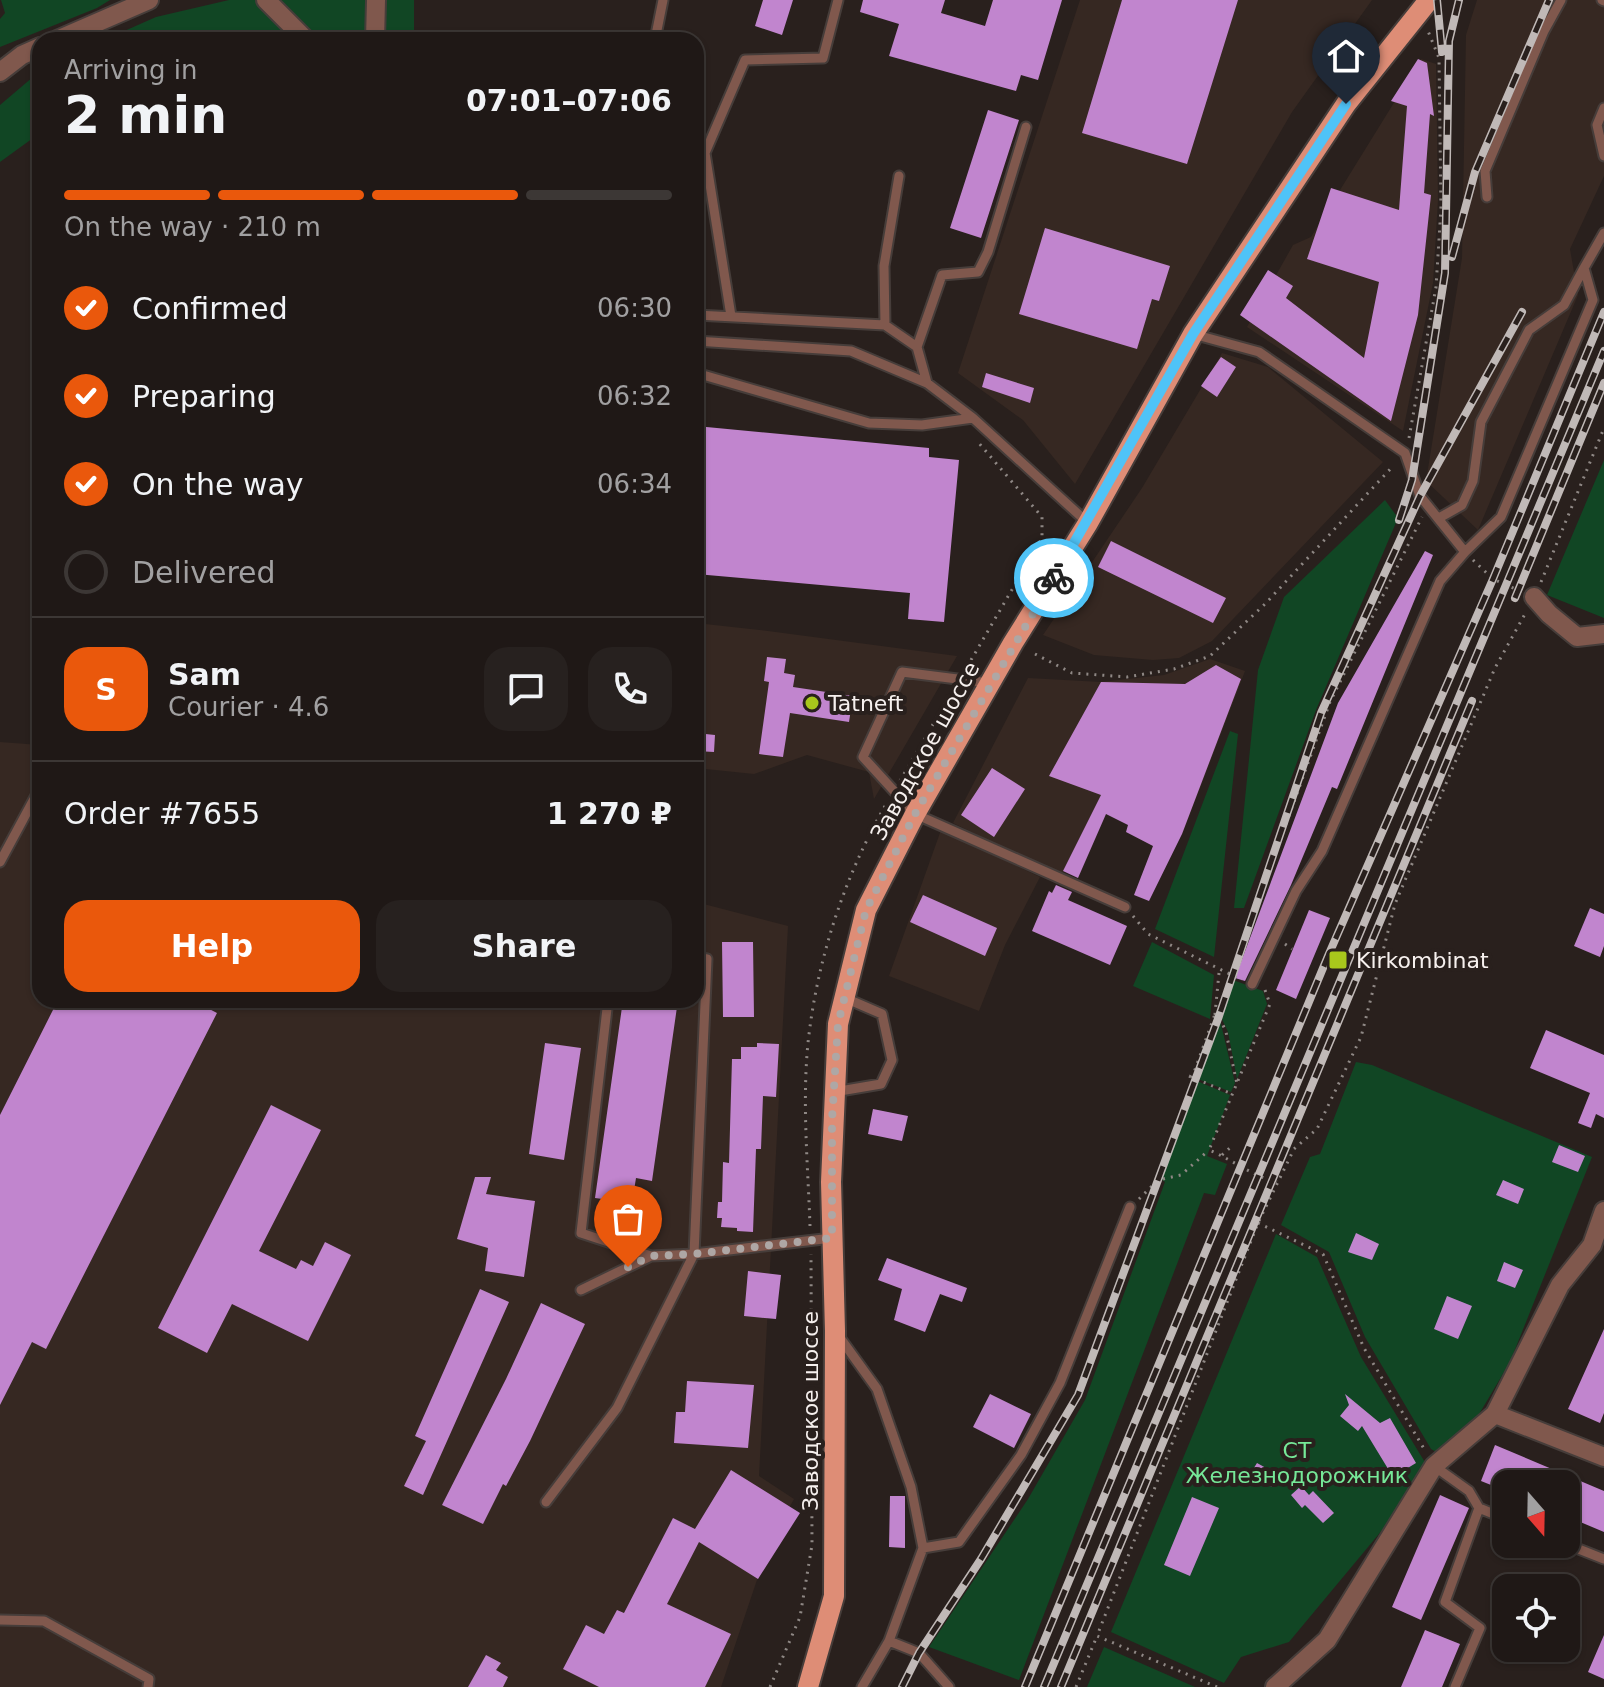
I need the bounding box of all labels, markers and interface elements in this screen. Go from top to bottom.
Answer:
pin [1312,22,1380,104]
icon: home [1324,34,1368,78]
text: Arriving in [64,55,198,85]
text: 07:01–07:06 [466,83,672,118]
text: 2 min [64,85,227,145]
text: On the way · 210 m [64,212,321,242]
icon: check [64,286,108,330]
text: Confirmed [132,291,288,326]
text: 06:30 [597,293,672,323]
icon: check [64,374,108,418]
text: Preparing [132,379,276,414]
text: 06:32 [597,381,672,411]
icon: check [64,462,108,506]
text: On the way [132,467,304,502]
text: 06:34 [597,469,672,499]
courier [1014,538,1094,618]
text: Delivered [132,555,276,590]
icon: bike [1032,556,1076,600]
button: chat [484,647,568,731]
button: phone [588,647,672,731]
text: Sam [168,657,241,692]
street label: Заводское шоссе [866,658,984,844]
text: S [95,672,117,707]
place label: Tatneft [827,691,904,716]
text: Courier · 4.6 [168,692,329,722]
marker: Tatneft [803,694,821,712]
text: Order #7655 [64,796,260,831]
text: 1 270 ₽ [547,796,672,831]
button: Help [64,900,360,992]
button: Share [376,900,672,992]
place label: Kirkombinat [1356,948,1489,973]
marker: Kirkombinat [1327,949,1349,971]
pin [594,1185,662,1267]
icon: bag [606,1197,650,1241]
street label: Заводское шоссе [798,1311,823,1511]
park label: СТ Железнодорожник [1186,1438,1408,1488]
north arrow [1492,1470,1580,1558]
map controls [1492,1470,1580,1662]
button: locate [1492,1574,1580,1662]

